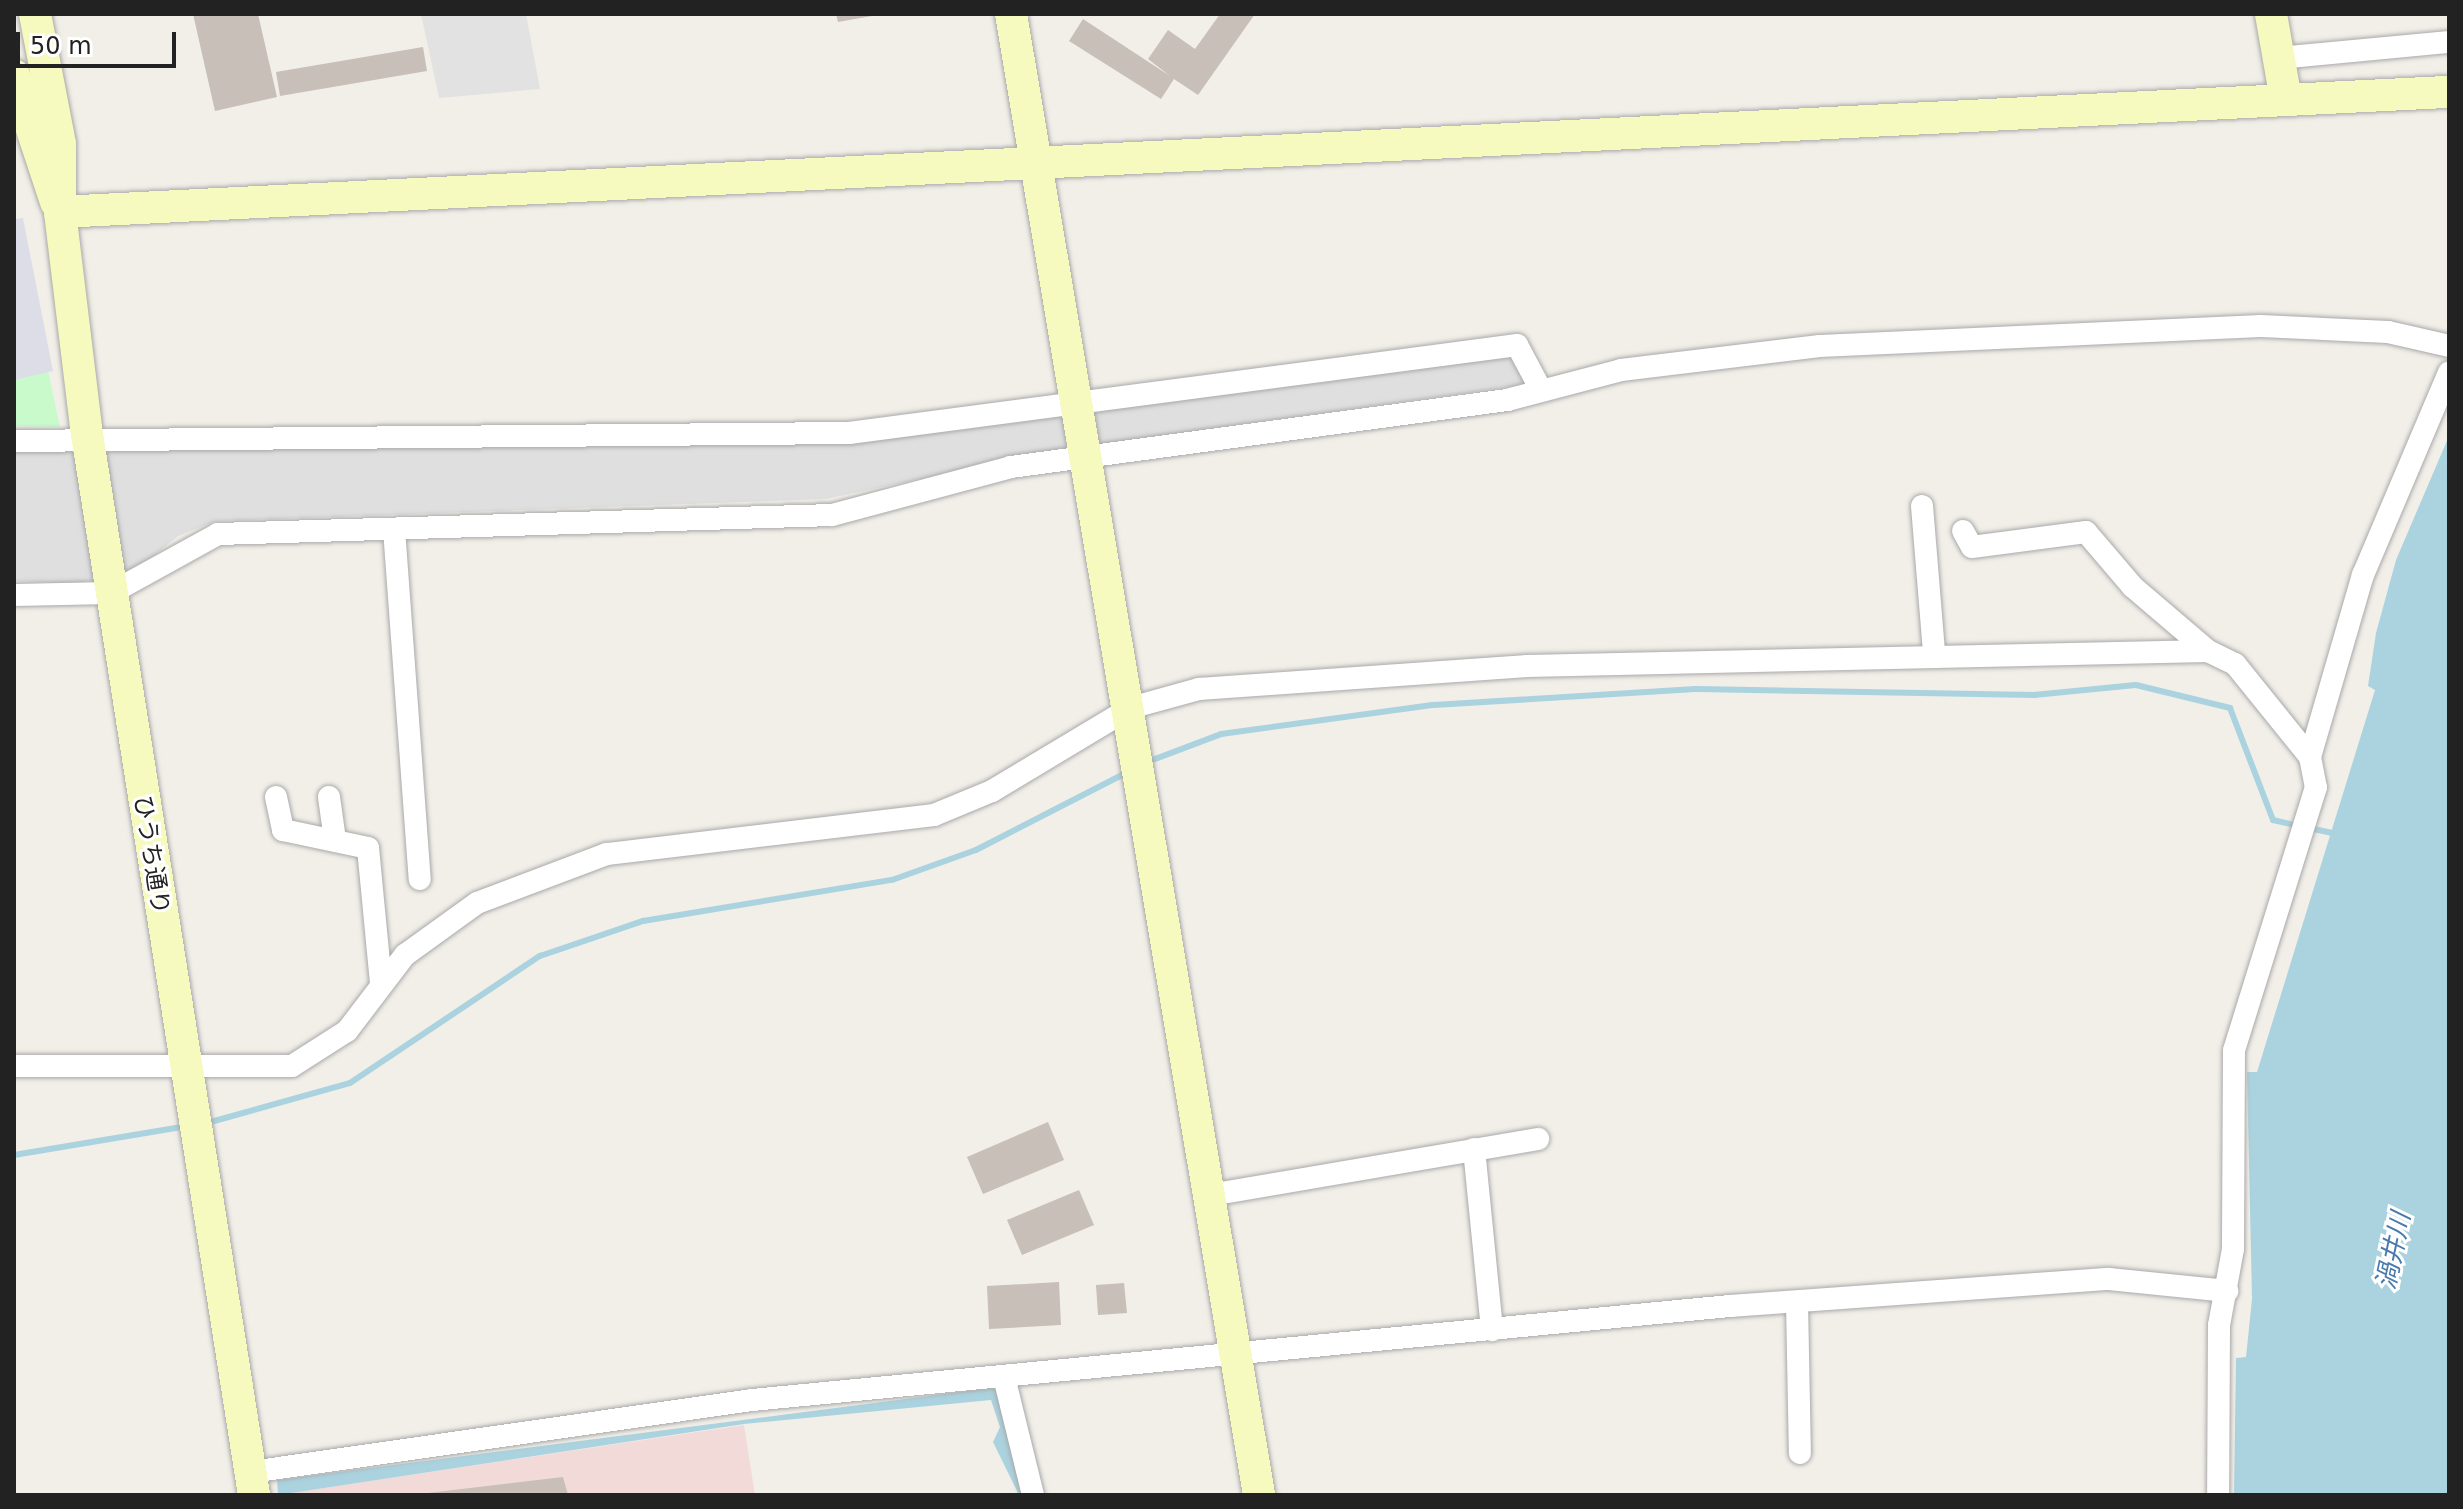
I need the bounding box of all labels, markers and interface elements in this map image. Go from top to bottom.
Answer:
scale bar [20,16,180,66]
text: 50 m [30,32,92,60]
street label: ひうち通り [127,793,175,917]
water label: 渦井川 [2371,1210,2417,1292]

